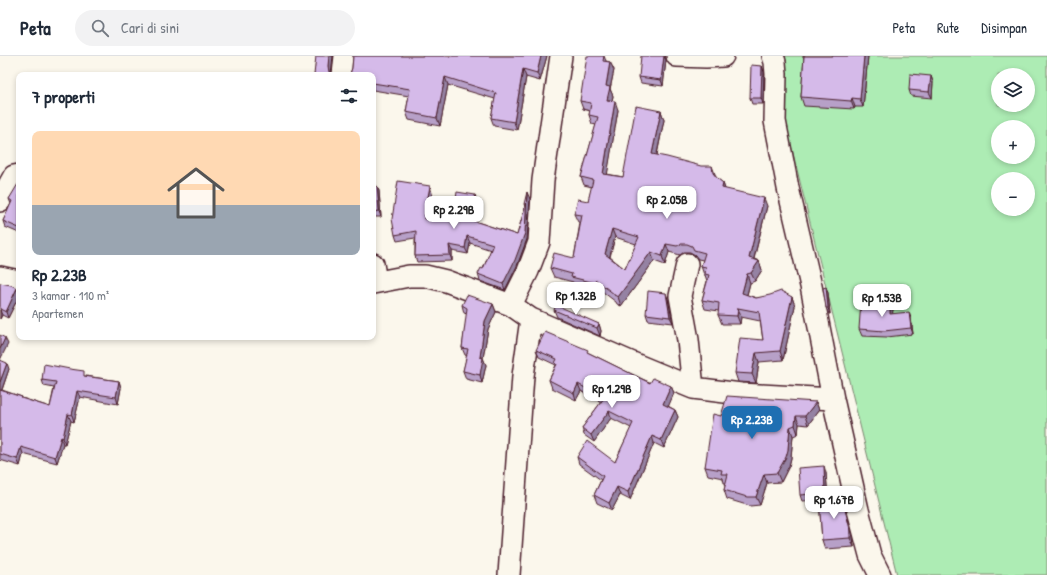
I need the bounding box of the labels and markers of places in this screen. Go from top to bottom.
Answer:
pin: Rp 2.05B [626,186,708,220]
pin: Rp 2.29B [413,196,495,230]
pin: Rp 1.32B [535,282,617,316]
pin: Rp 1.53B [841,284,923,318]
pin: Rp 1.29B [571,375,653,409]
pin: Rp 2.23B [711,406,793,440]
pin: Rp 1.67B [793,486,875,520]

